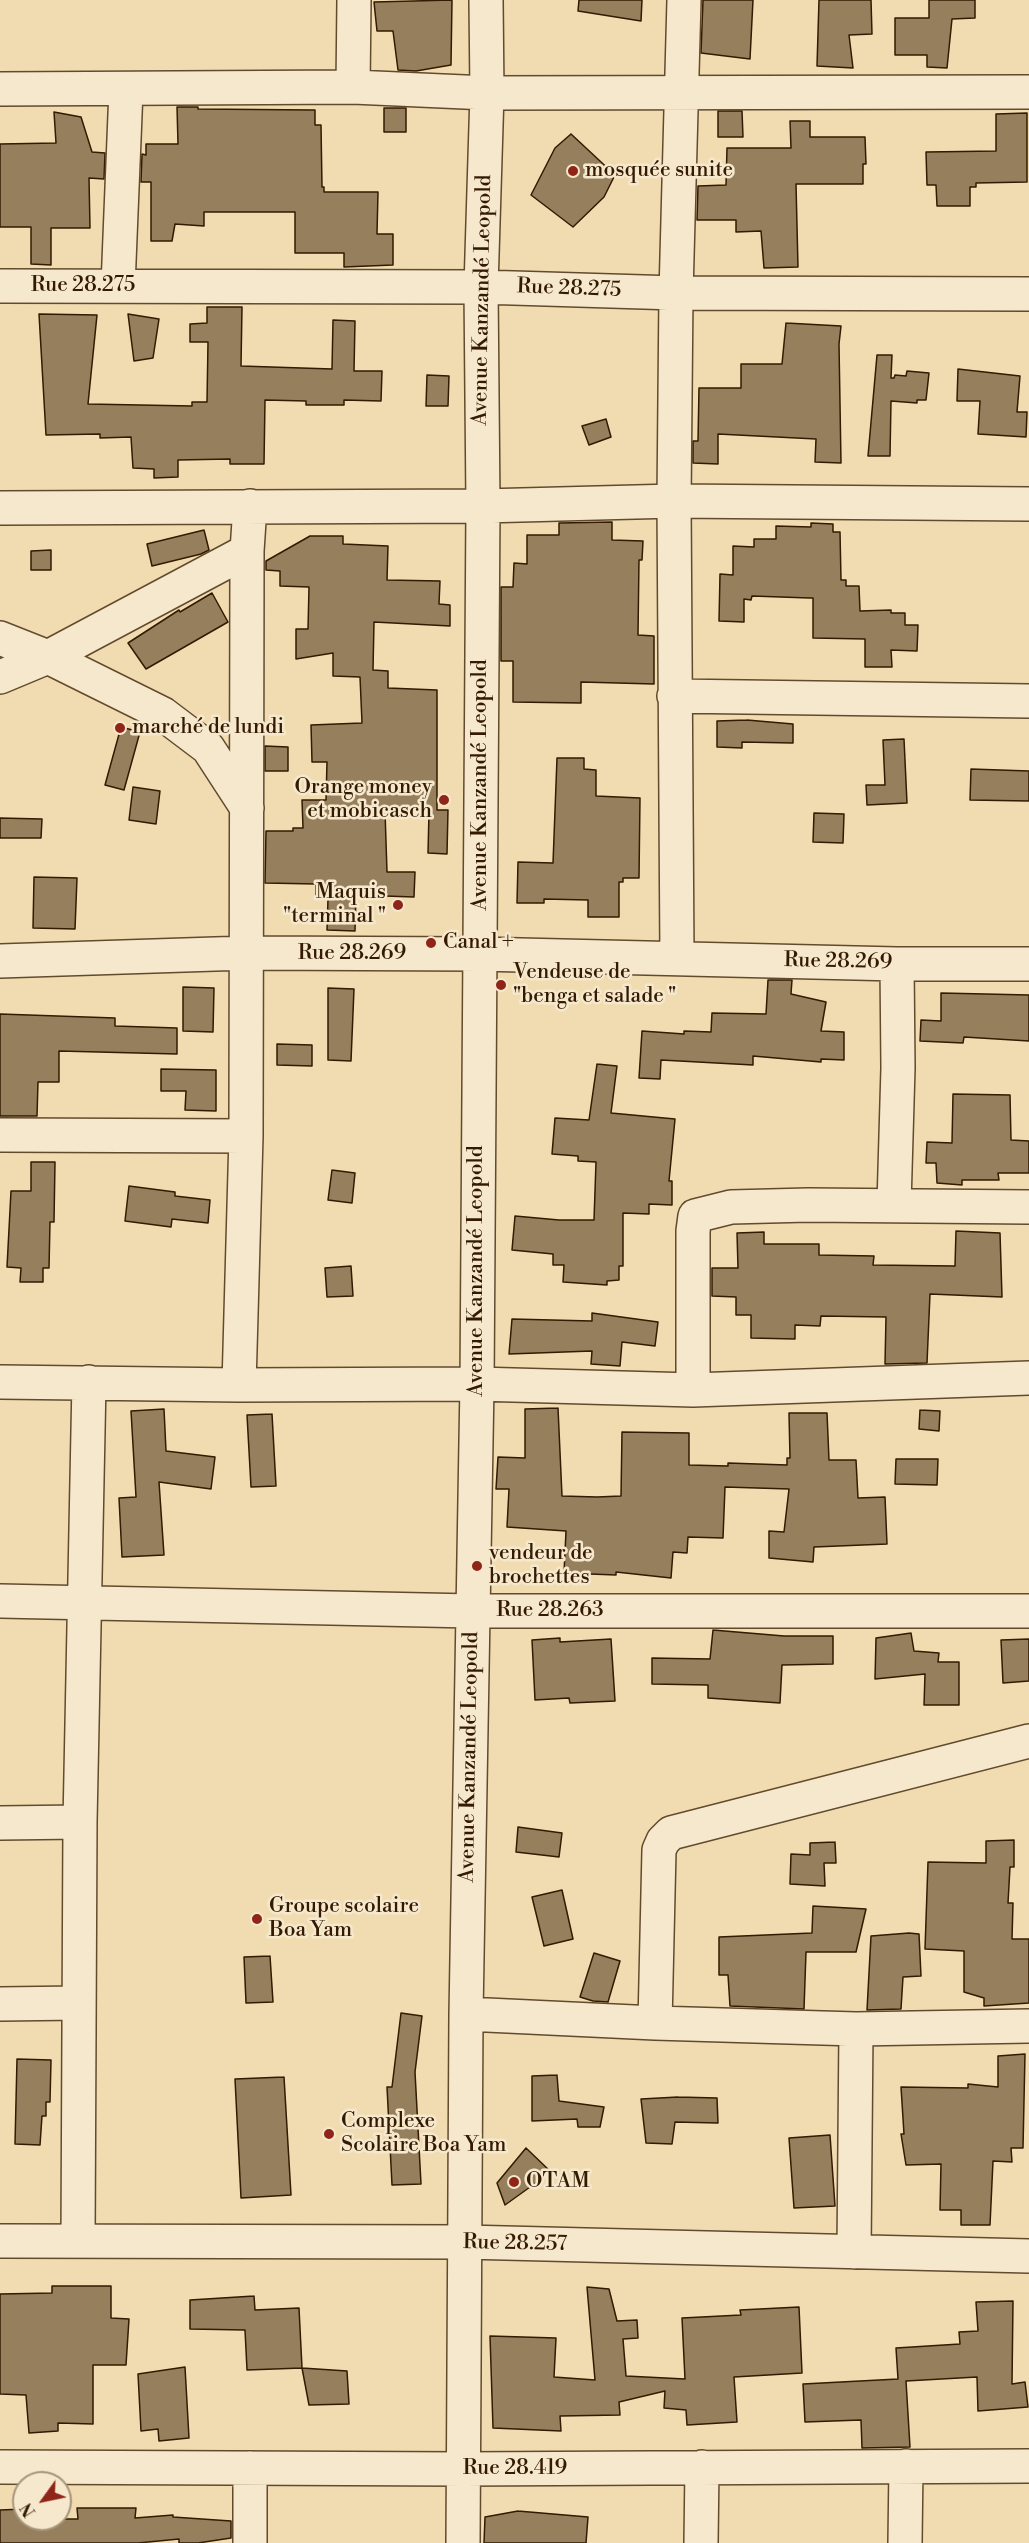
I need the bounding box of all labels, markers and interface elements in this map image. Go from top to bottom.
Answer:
place label: mosquée sunite [585,158,733,184]
marker: mosquée sunite [566,164,580,178]
street label: Avenue Kanzandé Leopold [468,174,498,426]
street label: Rue 28.275 [31,273,135,299]
street label: Rue 28.275 [516,275,622,303]
street label: Avenue Kanzandé Leopold [468,659,494,911]
place label: marché de lundi [132,715,284,741]
marker: marché de lundi [113,721,127,735]
place label: Orange money et mobicasch [294,775,432,825]
marker: Orange money et mobicasch [437,793,451,807]
place label: Maquis "terminal " [283,880,386,930]
marker: Maquis "terminal " [391,898,405,912]
place label: Canal + [443,930,514,956]
marker: Canal + [424,936,438,950]
street label: Rue 28.269 [298,941,406,967]
street label: Rue 28.269 [784,948,892,976]
place label: Vendeuse de "benga et salade " [513,960,676,1010]
marker: Vendeuse de "benga et salade " [494,978,508,992]
street label: Avenue Kanzandé Leopold [464,1145,490,1397]
place label: vendeur de brochettes [489,1541,593,1591]
marker: vendeur de brochettes [470,1559,484,1573]
street label: Rue 28.263 [496,1598,604,1624]
street label: Avenue Kanzandé Leopold [455,1631,485,1883]
place label: Groupe scolaire Boa Yam [269,1894,419,1944]
marker: Groupe scolaire Boa Yam [250,1912,264,1926]
place label: Complexe Scolaire Boa Yam [341,2109,506,2159]
marker: Complexe Scolaire Boa Yam [322,2127,336,2141]
place label: OTAM [526,2169,590,2195]
marker: OTAM [507,2175,521,2189]
street label: Rue 28.257 [463,2230,567,2258]
street label: Rue 28.419 [463,2456,567,2482]
north arrow [12,2471,72,2531]
text: N [17,2499,40,2520]

